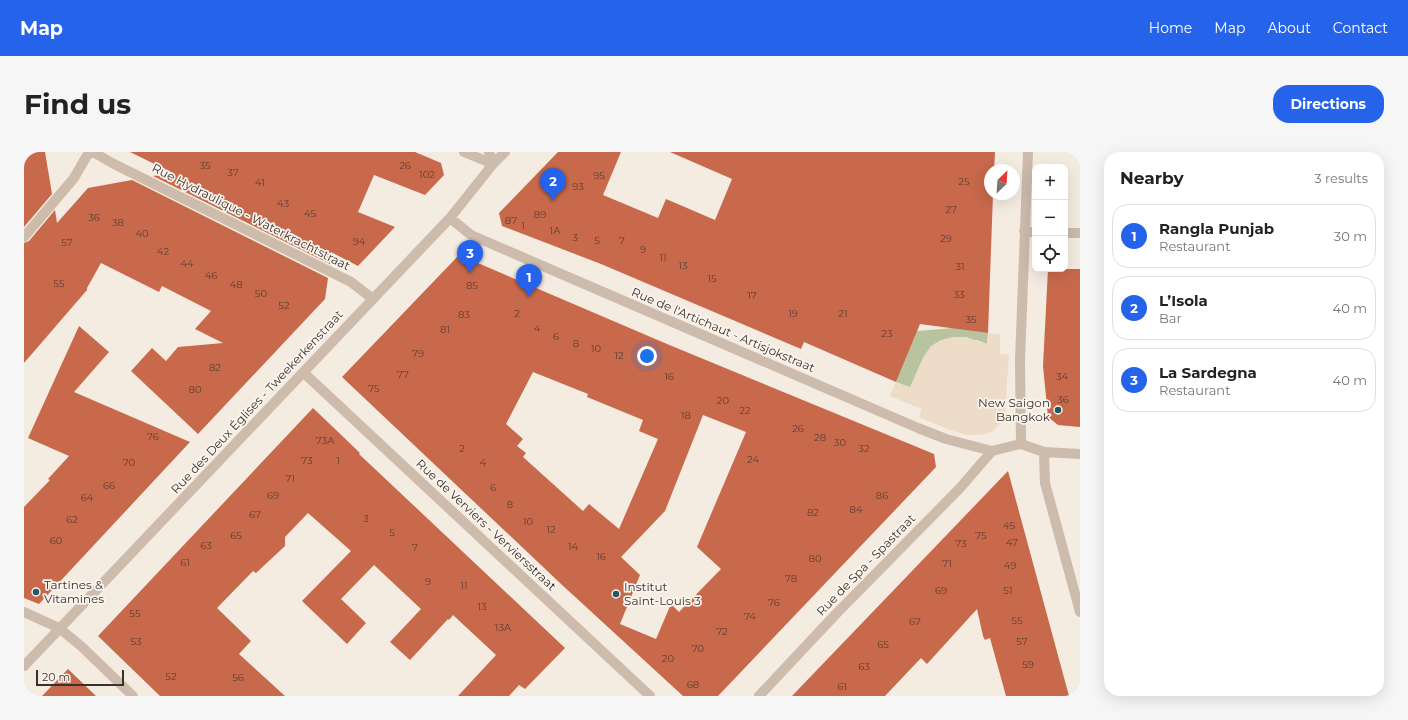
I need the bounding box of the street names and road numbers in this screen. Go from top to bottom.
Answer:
street label: Rue Hydraulique - Waterkrachtstraat [150,160,353,273]
street label: Rue de l'Artichaut - Artisjokstraat [629,284,817,375]
street label: Rue des Deux Églises - Tweekerkenstraat [167,307,346,496]
street label: Rue de Verviers - Verviersstraat [413,456,559,594]
street label: Rue de Spa - Spastraat [813,511,918,619]

